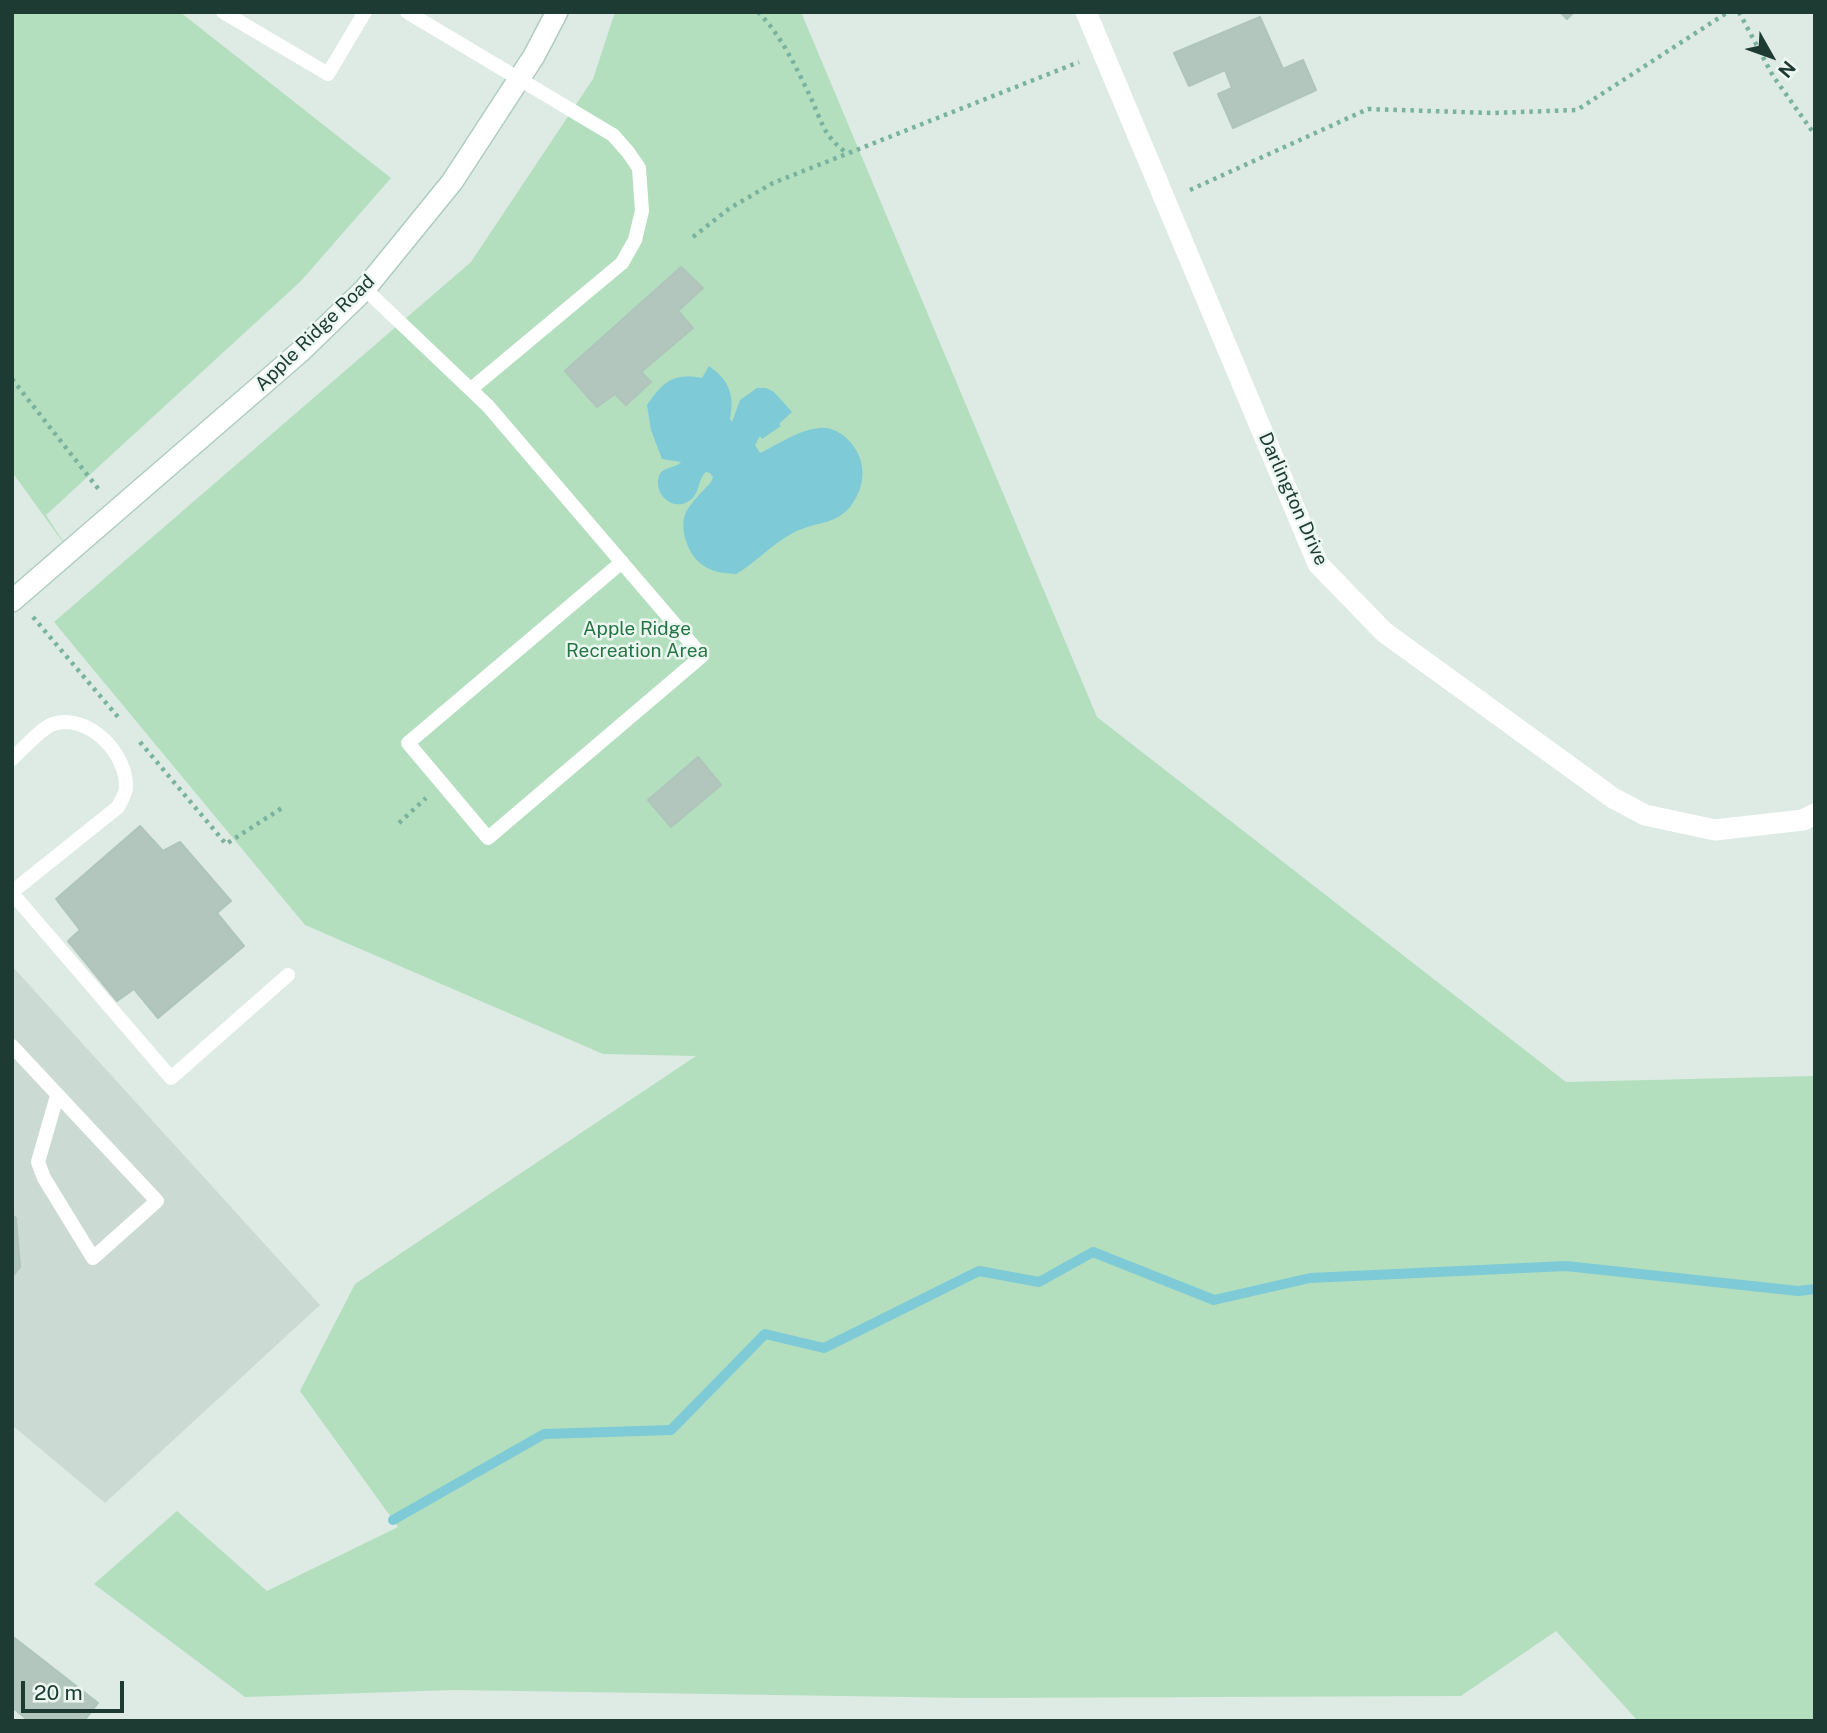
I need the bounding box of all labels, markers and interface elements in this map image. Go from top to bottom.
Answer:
north arrow [1736,21,1806,91]
text: N [1774,57,1800,82]
street label: Apple Ridge Road [250,270,380,396]
street label: Darlington Drive [1253,429,1333,569]
park label: Apple Ridge Recreation Area [566,618,708,662]
scale bar [24,1666,128,1710]
text: 20 m [34,1680,83,1705]

